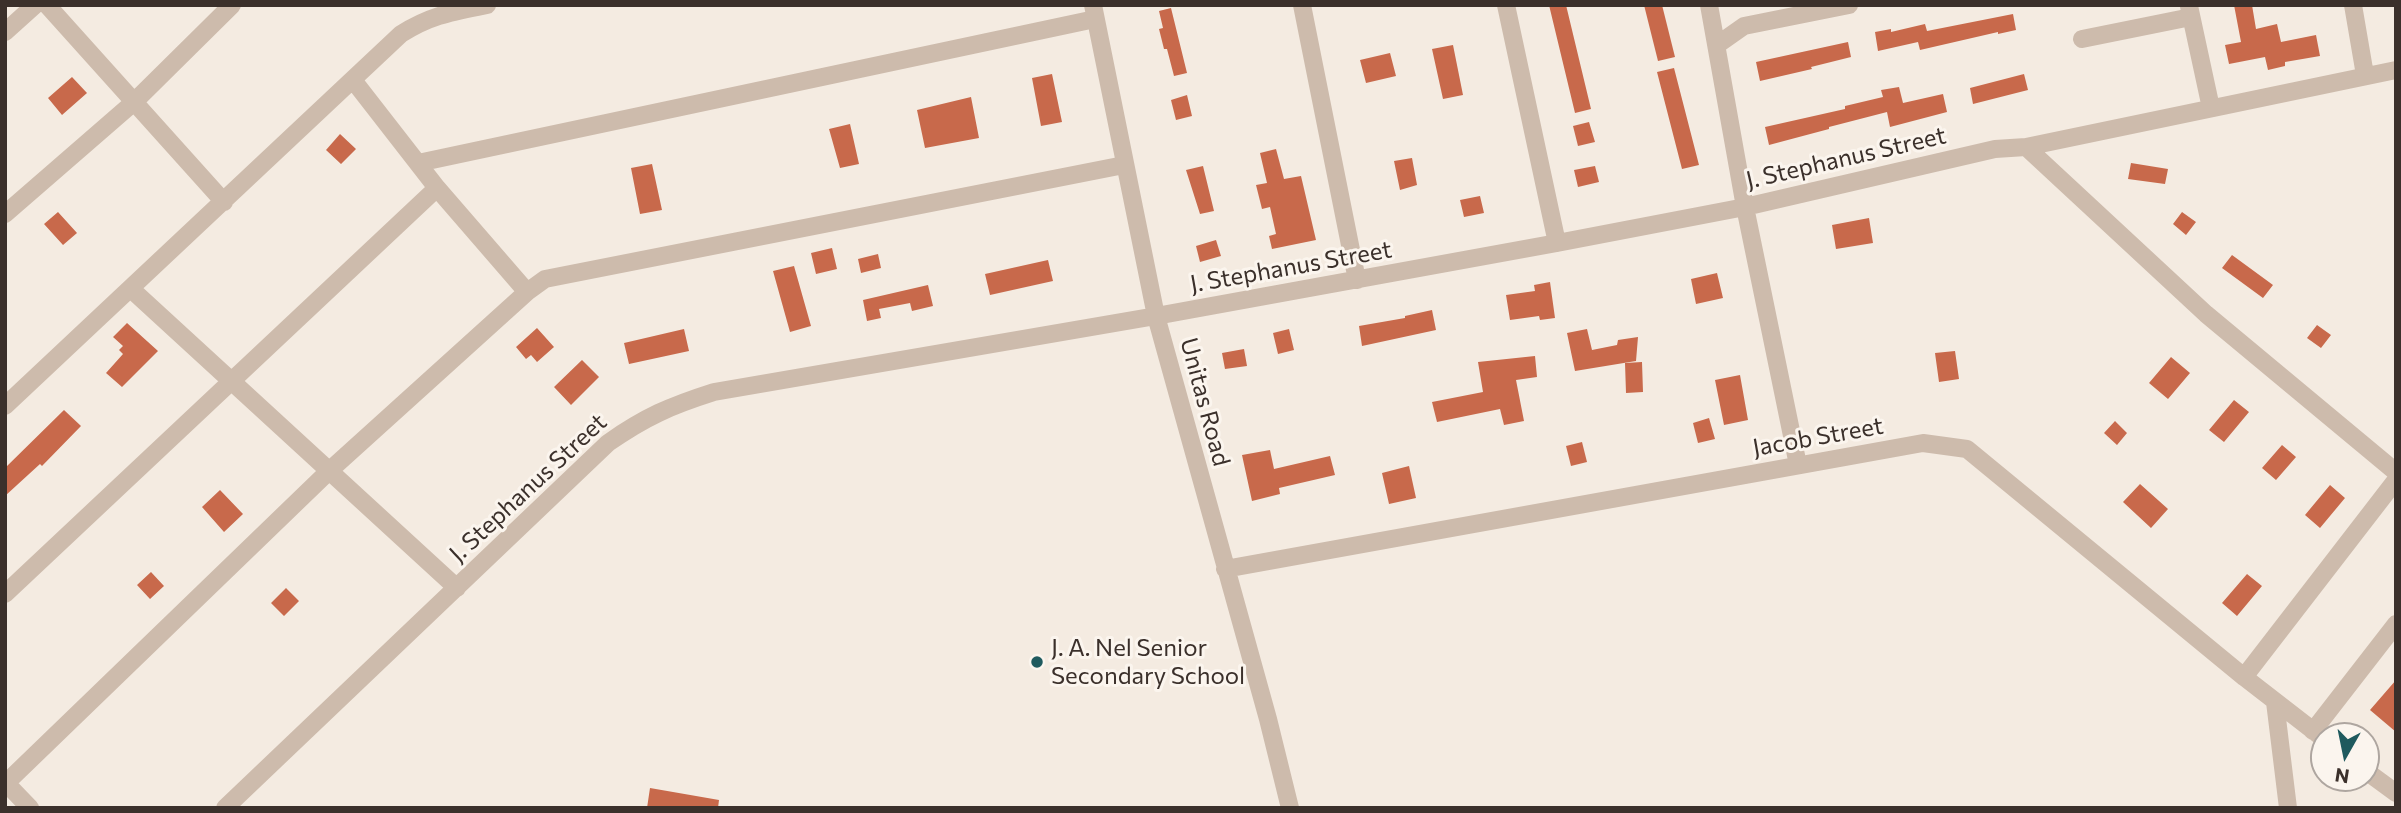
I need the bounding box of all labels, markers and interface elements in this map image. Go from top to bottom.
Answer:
street label: J. Stephanus Street [1743,121,1949,195]
street label: J. Stephanus Street [1188,235,1394,299]
street label: Unitas Road [1174,335,1236,469]
street label: J. Stephanus Street [443,408,613,568]
street label: Jacob Street [1750,411,1886,463]
place label: J. A. Nel Senior Secondary School [1051,634,1245,690]
marker: J. A. Nel Senior Secondary School [1029,654,1045,670]
north arrow [2310,722,2380,792]
text: N [2333,764,2351,789]

